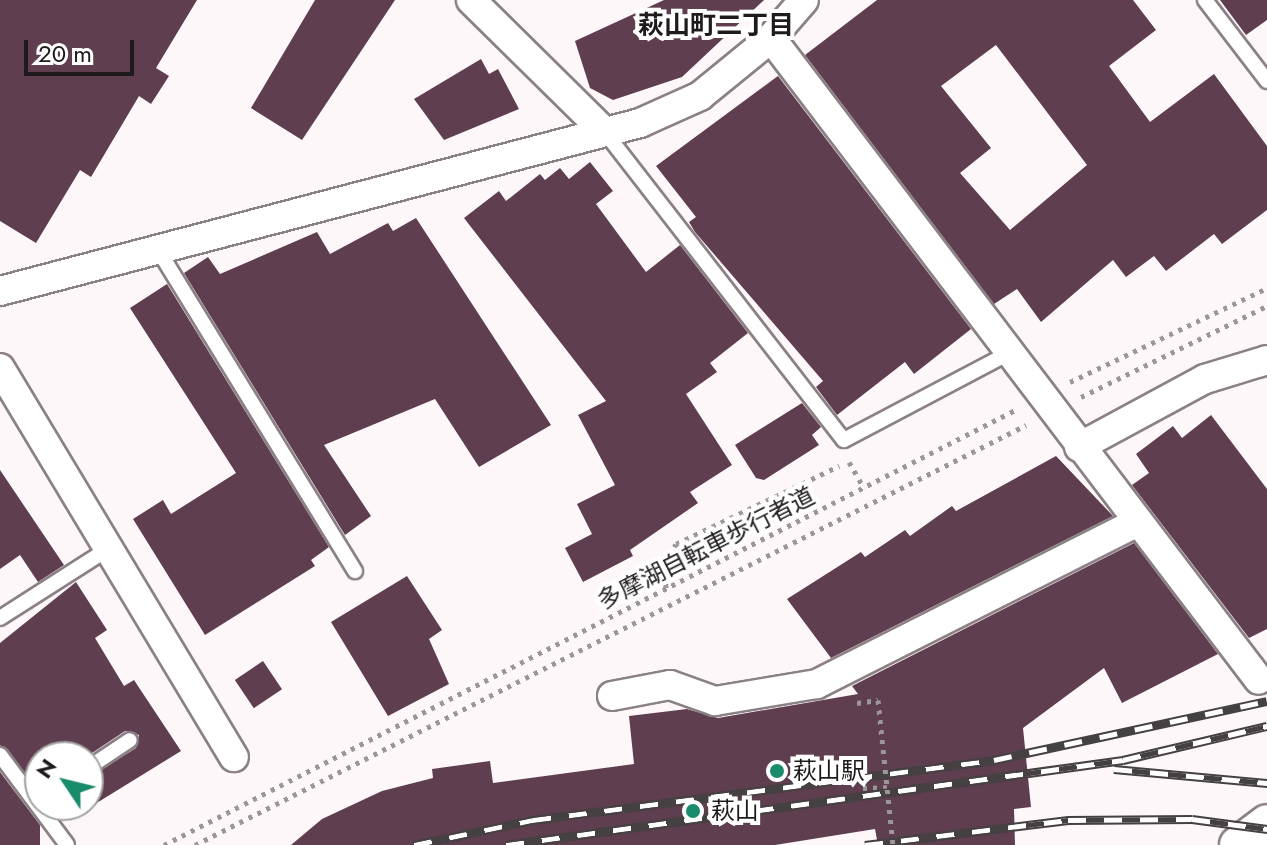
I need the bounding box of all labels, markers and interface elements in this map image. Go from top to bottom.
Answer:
district label: 萩山町二丁目 [638,10,794,42]
scale bar [28,24,138,74]
text: 20 m [38,36,92,71]
street label: 多摩湖自転車歩行者道 [593,481,819,615]
north arrow [24,741,104,821]
text: N [28,752,64,785]
place label: 萩山駅 [793,757,865,785]
marker: 萩山駅 [768,762,786,780]
place label: 萩山 [711,797,759,825]
marker: 萩山 [682,800,704,822]

